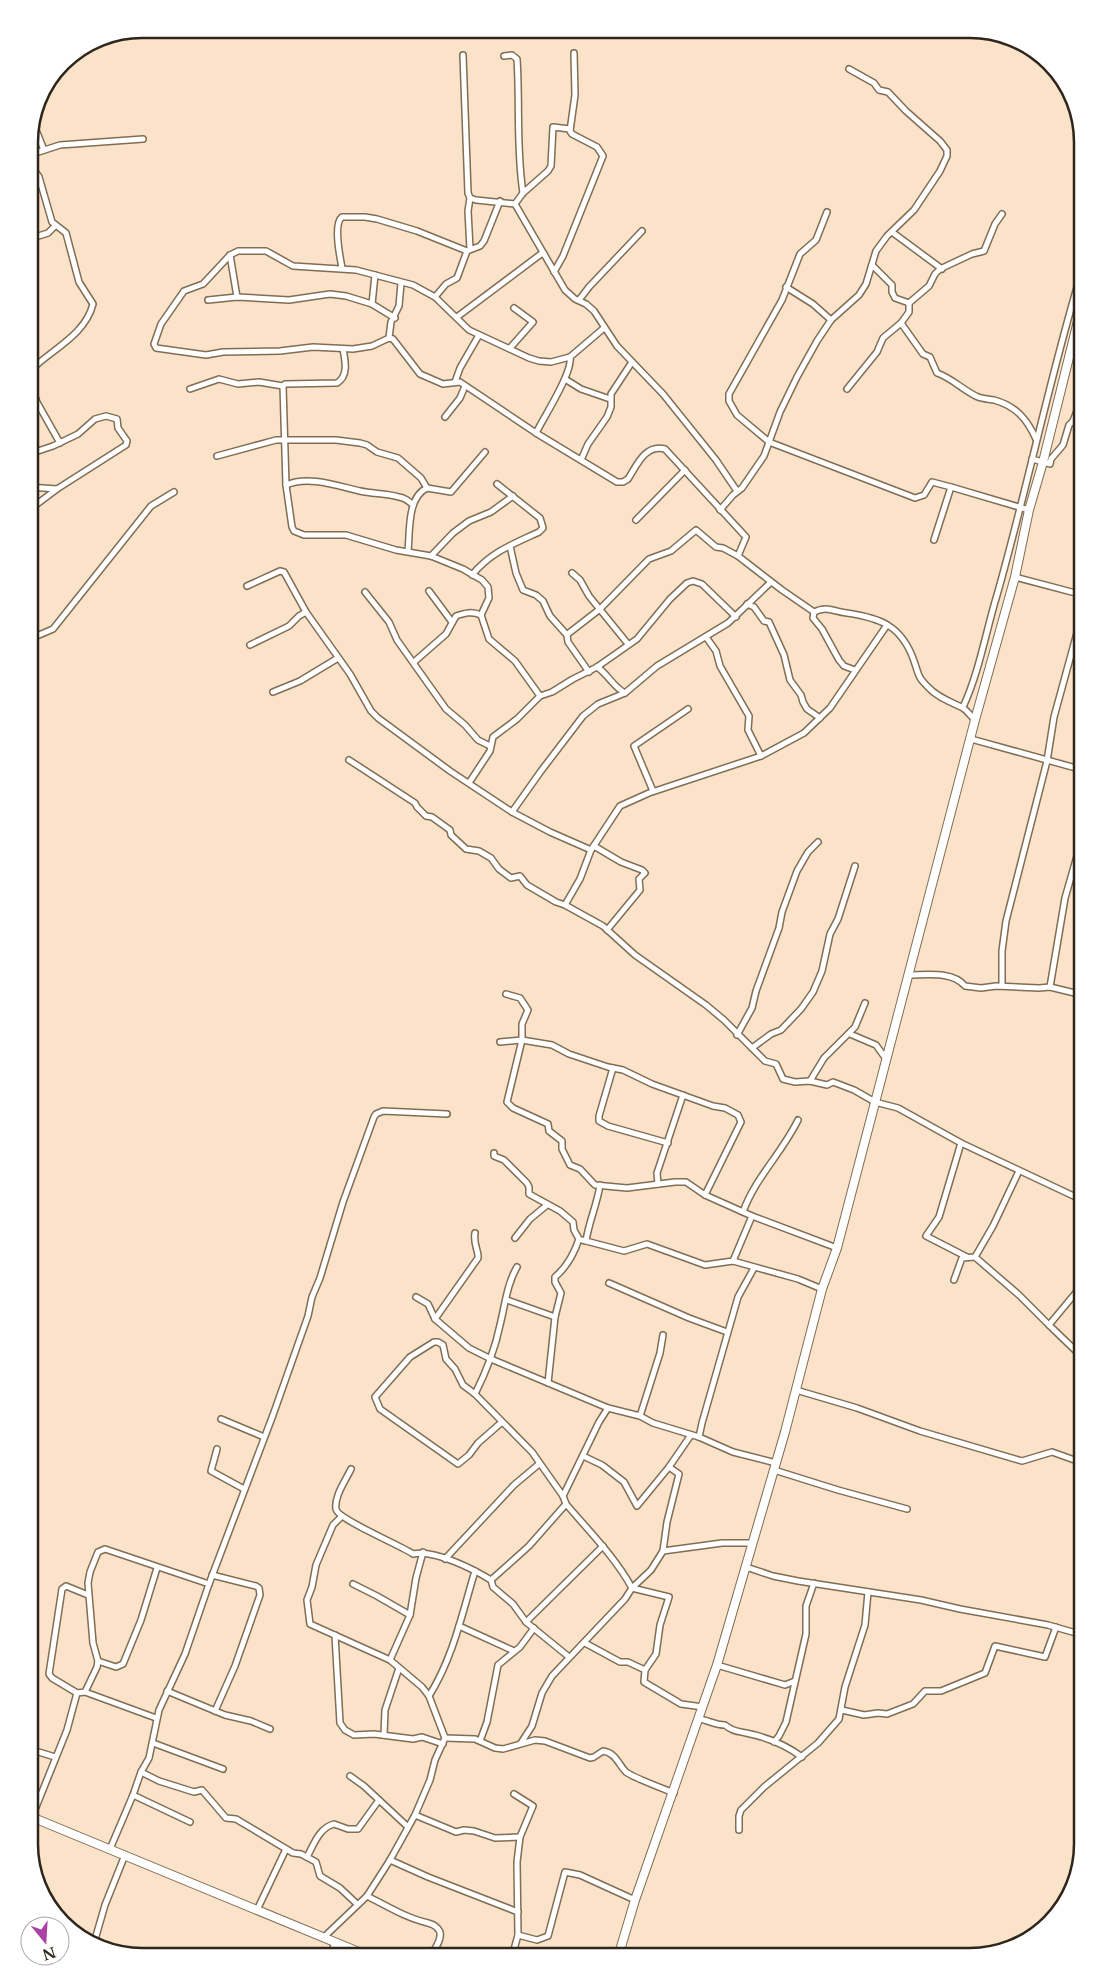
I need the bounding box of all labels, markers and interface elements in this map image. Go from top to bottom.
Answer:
north arrow [20,1916,70,1966]
text: N [40,1943,58,1964]

